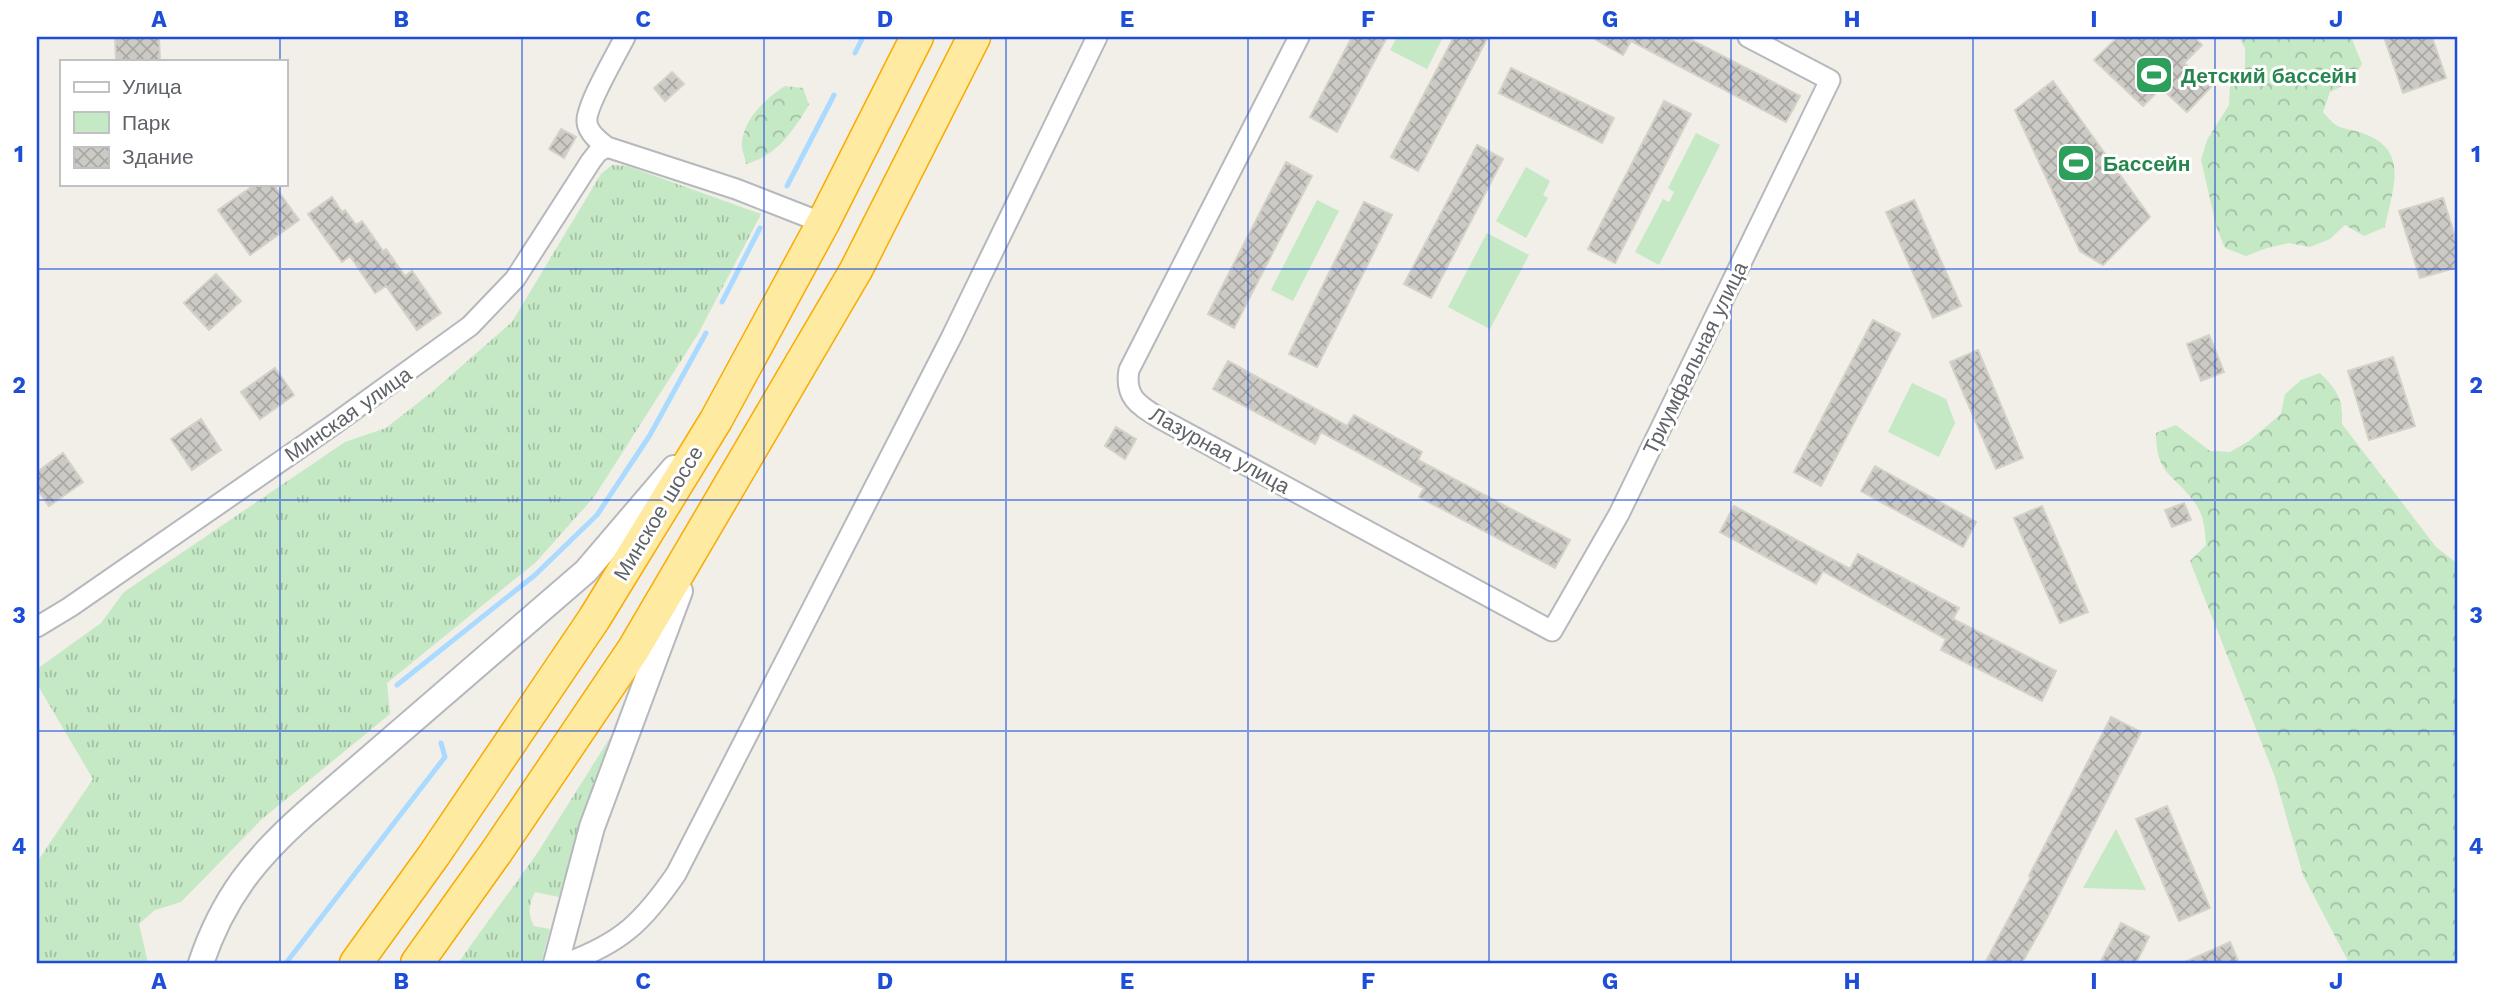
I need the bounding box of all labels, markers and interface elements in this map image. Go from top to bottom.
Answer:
text: A [151,6,167,33]
text: B [393,6,409,33]
text: C [635,6,651,33]
text: D [877,6,893,33]
text: E [1120,6,1134,33]
text: F [1361,6,1375,33]
text: G [1602,6,1618,33]
text: H [1843,6,1861,33]
text: I [2090,6,2098,33]
text: J [2329,6,2343,33]
sports icon: Детский бассейн [2133,54,2175,96]
legend [60,60,287,186]
place label: Детский бассейн [2181,63,2357,88]
text: Улица [122,74,182,99]
text: Парк [122,110,170,135]
text: 1 [14,141,24,168]
text: 1 [2471,141,2481,168]
sports icon: Бассейн [2055,142,2097,184]
text: Здание [122,144,194,169]
place label: Бассейн [2103,151,2190,176]
street label: Триумфальная улица [1637,257,1753,459]
street label: Минская улица [280,361,416,467]
text: 2 [12,372,26,399]
text: 2 [2469,372,2483,399]
street label: Лазурная улица [1146,401,1295,499]
street label: Минское шоссе [608,441,708,585]
text: 3 [12,602,26,629]
text: 3 [2469,602,2483,629]
text: 4 [12,833,27,860]
text: 4 [2469,833,2484,860]
text: A [151,968,167,995]
text: B [393,968,409,995]
text: C [635,968,651,995]
text: D [877,968,893,995]
text: E [1120,968,1134,995]
text: F [1361,968,1375,995]
text: G [1602,968,1618,995]
text: H [1843,968,1861,995]
text: I [2090,968,2098,995]
text: J [2329,968,2343,995]

